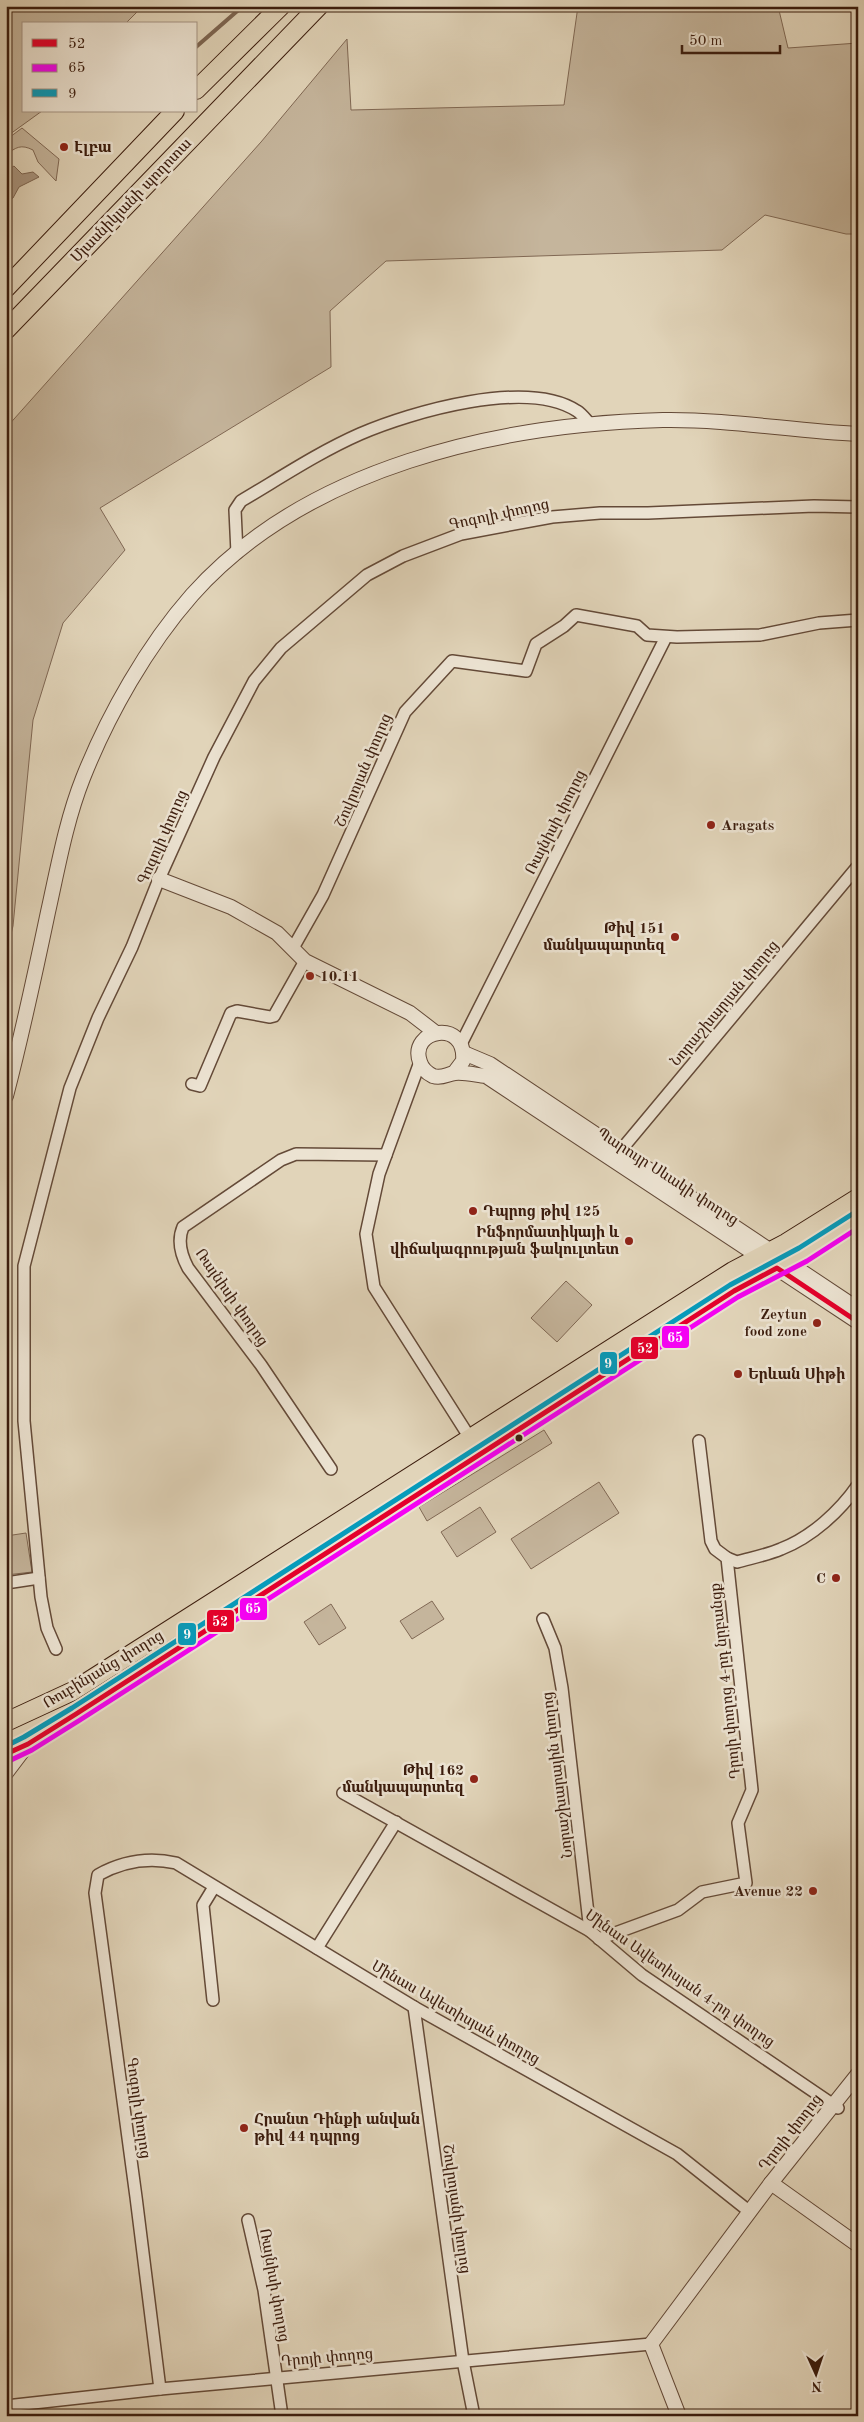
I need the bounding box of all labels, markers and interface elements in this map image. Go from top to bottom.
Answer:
legend [22,22,198,112]
scale bar [682,22,779,54]
text: 50 m [689,34,723,49]
text: 52 [68,37,85,52]
text: 65 [68,61,85,76]
text: 9 [68,87,77,102]
street label: Մյասնիկյանի պողոտա [68,136,195,266]
marker: Էլբա [58,141,70,153]
place label: Էլբա [74,141,112,156]
street label: Գոգոլի փողոց [448,497,551,533]
street label: Շովրոյան փողոց [333,711,395,830]
street label: Ռայնիսի փողոց [523,768,589,877]
street label: Գոգոլի փողոց [135,788,191,887]
marker: Aragats [705,819,717,831]
place label: Aragats [721,819,774,834]
place label: Թիվ 151 մանկապարտեզ [543,921,665,954]
marker: Թիվ 151 մանկապարտեզ [669,931,681,943]
street label: Նորաշխարյան փողոց [668,938,782,1070]
marker: 10.11 [304,970,316,982]
place label: 10.11 [320,970,359,985]
street label: Պարույր Սևակի փողոց [594,1125,741,1229]
place label: Դպրոց թիվ 125 [483,1204,600,1220]
marker: Դպրոց թիվ 125 [467,1205,479,1217]
place label: Ինֆորմատիկայի և վիճակագրության ֆակուլտետ [390,1225,620,1258]
marker: Ինֆորմատիկայի և վիճակագրության ֆակուլտետ [623,1235,635,1247]
street label: Ռայնիսի փողոց [192,1246,271,1349]
place label: Zeytun food zone [744,1308,807,1340]
marker: Zeytun food zone [811,1317,823,1329]
line badge: 65 [661,1325,690,1349]
text: 65 [667,1331,683,1345]
line badge: 52 [630,1336,659,1360]
text: 52 [637,1342,653,1356]
line badge: 9 [599,1351,618,1375]
text: 9 [604,1357,612,1371]
place label: Երևան Սիթի [748,1367,845,1383]
marker: Երևան Սիթի [732,1368,744,1380]
unlabelled marker [514,1433,524,1443]
place label: C [816,1572,826,1587]
marker: C [830,1572,842,1584]
street label: Դրոյի փողոց 4-րդ նրբանցք [708,1582,744,1780]
line badge: 65 [239,1597,268,1621]
text: 65 [245,1602,261,1616]
line badge: 52 [206,1609,235,1633]
text: 52 [212,1615,228,1629]
line badge: 9 [177,1622,197,1646]
street label: Ռուբինյանց փողոց [41,1628,166,1712]
text: 9 [183,1628,191,1642]
street label: Նորաշխարային փողոց [540,1691,576,1859]
place label: Թիվ 162 մանկապարտեզ [342,1763,464,1796]
marker: Թիվ 162 մանկապարտեզ [468,1773,480,1785]
place label: Avenue 22 [733,1885,803,1900]
marker: Avenue 22 [807,1885,819,1897]
street label: Մինաս Ավետիսյան 4-րդ փողոց [582,1907,777,2051]
street label: Մինաս Ավետիսյան փողոց [369,1958,542,2068]
street label: Գոգոլի փողոց [123,2057,153,2160]
street label: Դրոյի փողոց [756,2091,826,2174]
place label: Հրանտ Դինքի անվան թիվ 44 դպրոց [254,2112,420,2145]
marker: Հրանտ Դինքի անվան թիվ 44 դպրոց [238,2122,250,2134]
street label: Շովրոյանի փողոց [439,2144,473,2275]
street label: Ռայնիսի փողոց [256,2227,292,2343]
street label: Դրոյի փողոց [280,2346,374,2370]
north arrow [792,2350,842,2400]
text: N [811,2379,822,2393]

